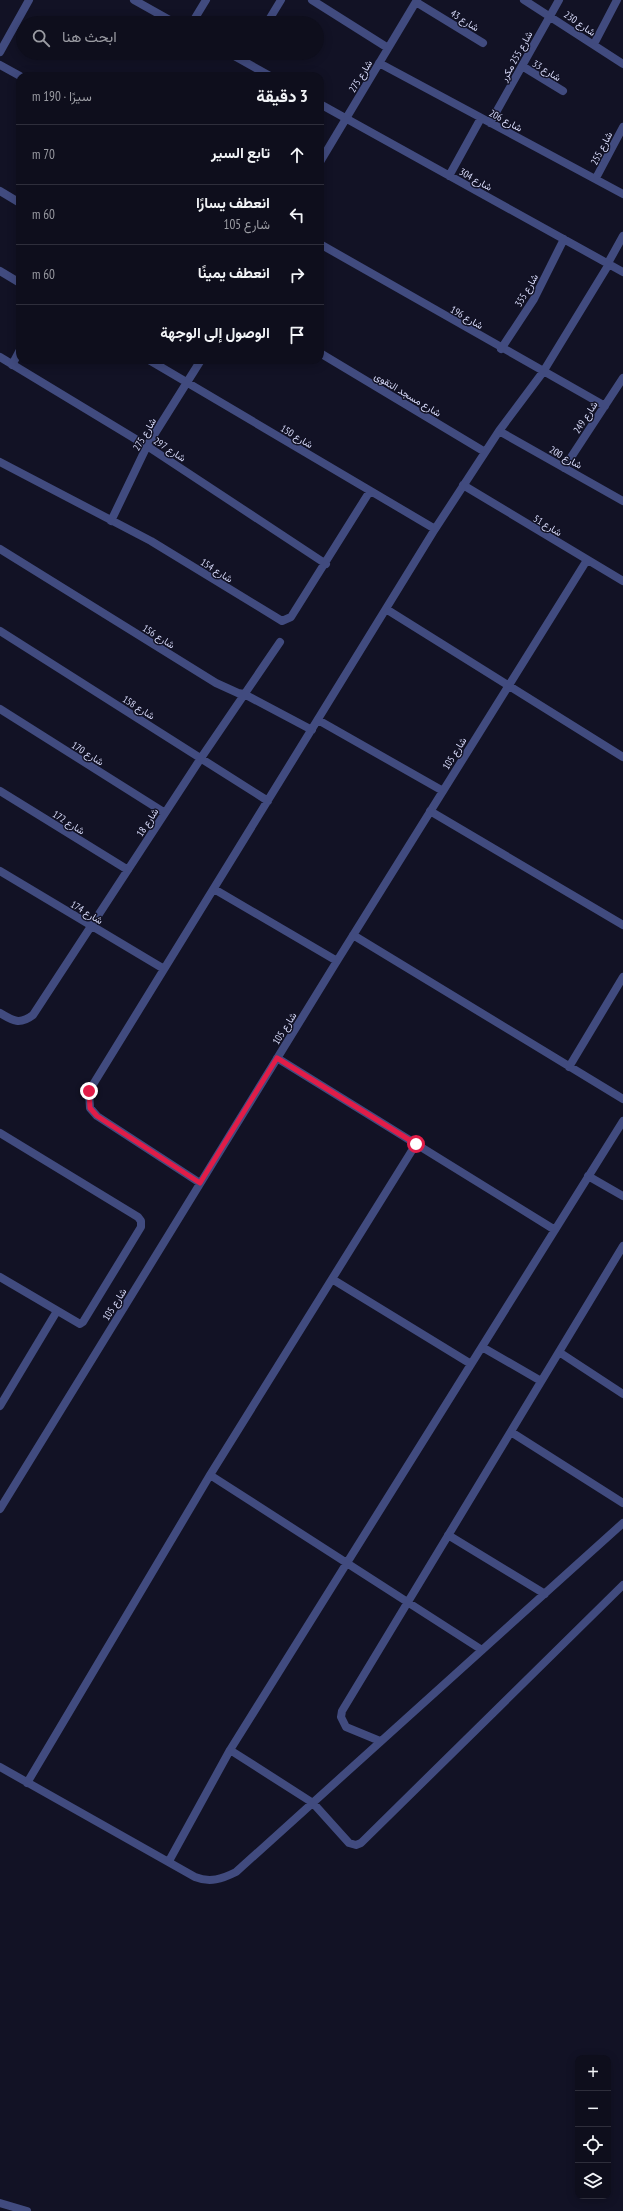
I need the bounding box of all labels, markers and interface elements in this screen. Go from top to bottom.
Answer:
street label: شارع 43 [448,7,482,34]
street label: شارع 230 [561,8,598,39]
search box [16,16,324,60]
icon: search [30,27,52,49]
text: ابحث هنا [62,27,117,46]
street label: شارع 255 مكرر [497,29,536,85]
street label: شارع 275 [346,57,375,95]
street label: شارع 33 [530,57,564,84]
text: 3 دقيقة [256,85,308,107]
text: سيرًا · 190 m [32,88,92,105]
street label: شارع 206 [487,106,525,135]
street label: شارع 255 [588,129,615,167]
text: تابع السير [211,143,270,162]
icon: ahead [286,144,308,166]
text: 70 m [32,146,55,163]
street label: شارع 304 [457,165,495,194]
text: انعطف يسارًا [196,193,270,212]
icon: left [286,204,308,226]
text: 60 m [32,206,55,223]
text: شارع 105 [224,216,270,233]
text: انعطف يمينًا [198,263,270,282]
icon: right [286,264,308,286]
text: 60 m [32,266,55,283]
street label: شارع 355 [512,271,541,309]
street label: شارع 196 [448,303,486,332]
text: الوصول إلى الوجهة [160,323,270,342]
icon: arrive [286,324,308,346]
street label: شارع مسجد التقوى [372,369,444,420]
street label: شارع 249 [570,399,601,436]
street label: شارع 275 [130,415,159,453]
street label: شارع 150 [278,422,316,451]
street label: شارع 297 [151,434,188,465]
street label: شارع 200 [547,443,585,472]
street label: شارع 51 [531,512,565,539]
street label: شارع 154 [198,555,235,585]
street label: شارع 156 [140,621,177,651]
street label: شارع 158 [120,692,157,722]
street label: شارع 105 [439,735,469,772]
street label: شارع 170 [69,738,106,768]
street label: شارع 18 [133,806,161,839]
street label: شارع 172 [50,807,87,837]
street label: شارع 174 [68,898,106,927]
street label: شارع 105 [269,1010,299,1047]
route end [80,1082,98,1100]
route start [407,1135,425,1153]
street label: شارع 105 [99,1286,129,1323]
map controls [575,2055,611,2199]
button: + [575,2055,611,2091]
button: − [575,2091,611,2127]
button: locate [575,2127,611,2163]
button: layers [575,2163,611,2199]

